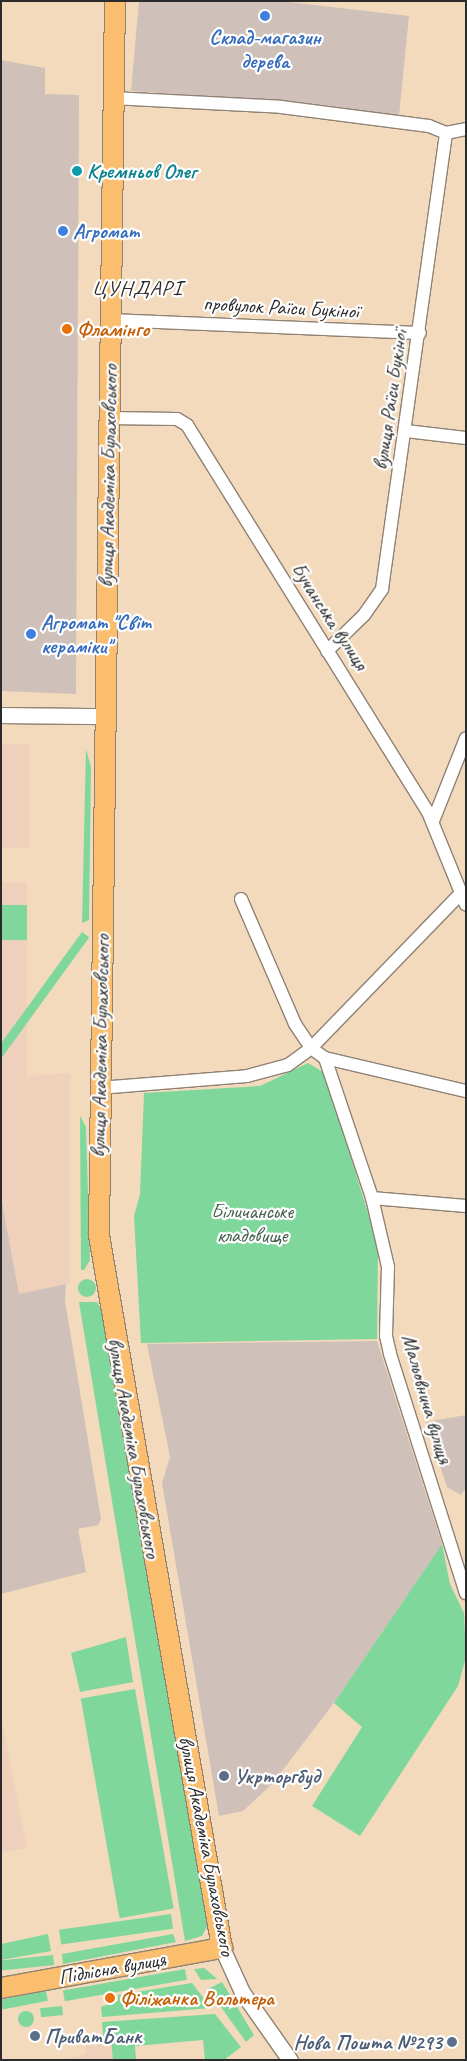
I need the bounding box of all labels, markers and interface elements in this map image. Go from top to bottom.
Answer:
marker: Склад-магазин дерева [259,10,271,22]
place label: Склад-магазин дерева [209,24,321,74]
place label: Кремньов Олег [87,158,196,184]
marker: Кремньов Олег [71,165,83,177]
place label: Агромат [73,218,139,244]
marker: Агромат [57,225,69,237]
district label: ЦУНДАРІ [90,276,184,302]
street label: провулок Раїси Букіної [202,290,360,324]
place label: Фламінго [77,316,149,342]
marker: Фламінго [61,323,73,335]
street label: вулиця Раїси Букіної [368,328,412,472]
street label: вулиця Академіка Булаховського [93,364,123,588]
street label: Бучанська вулиця [286,558,374,674]
place label: Агромат "Світ кераміки" [41,609,151,659]
marker: Агромат "Світ кераміки" [25,628,37,640]
street label: вулиця Академіка Булаховського [85,934,115,1158]
park label: Біличанське кладовище [211,1198,293,1248]
street label: Мальовнича вулиця [396,1331,458,1467]
street label: вулиця Академіка Булаховського [102,1336,166,1560]
street label: вулиця Академіка Булаховського [173,1734,241,1958]
place label: Укрторгбуд [234,1763,320,1789]
marker: Укрторгбуд [218,1770,230,1782]
street label: Підлісна вулиця [56,1946,168,1990]
place label: Філіжанка Вольтера [120,1985,273,2011]
marker: Філіжанка Вольтера [104,1992,116,2004]
place label: ПриватБанк [45,2023,141,2049]
place label: Нова Пошта №293 [295,2029,442,2055]
marker: ПриватБанк [29,2030,41,2042]
marker: Нова Пошта №293 [446,2036,458,2048]

